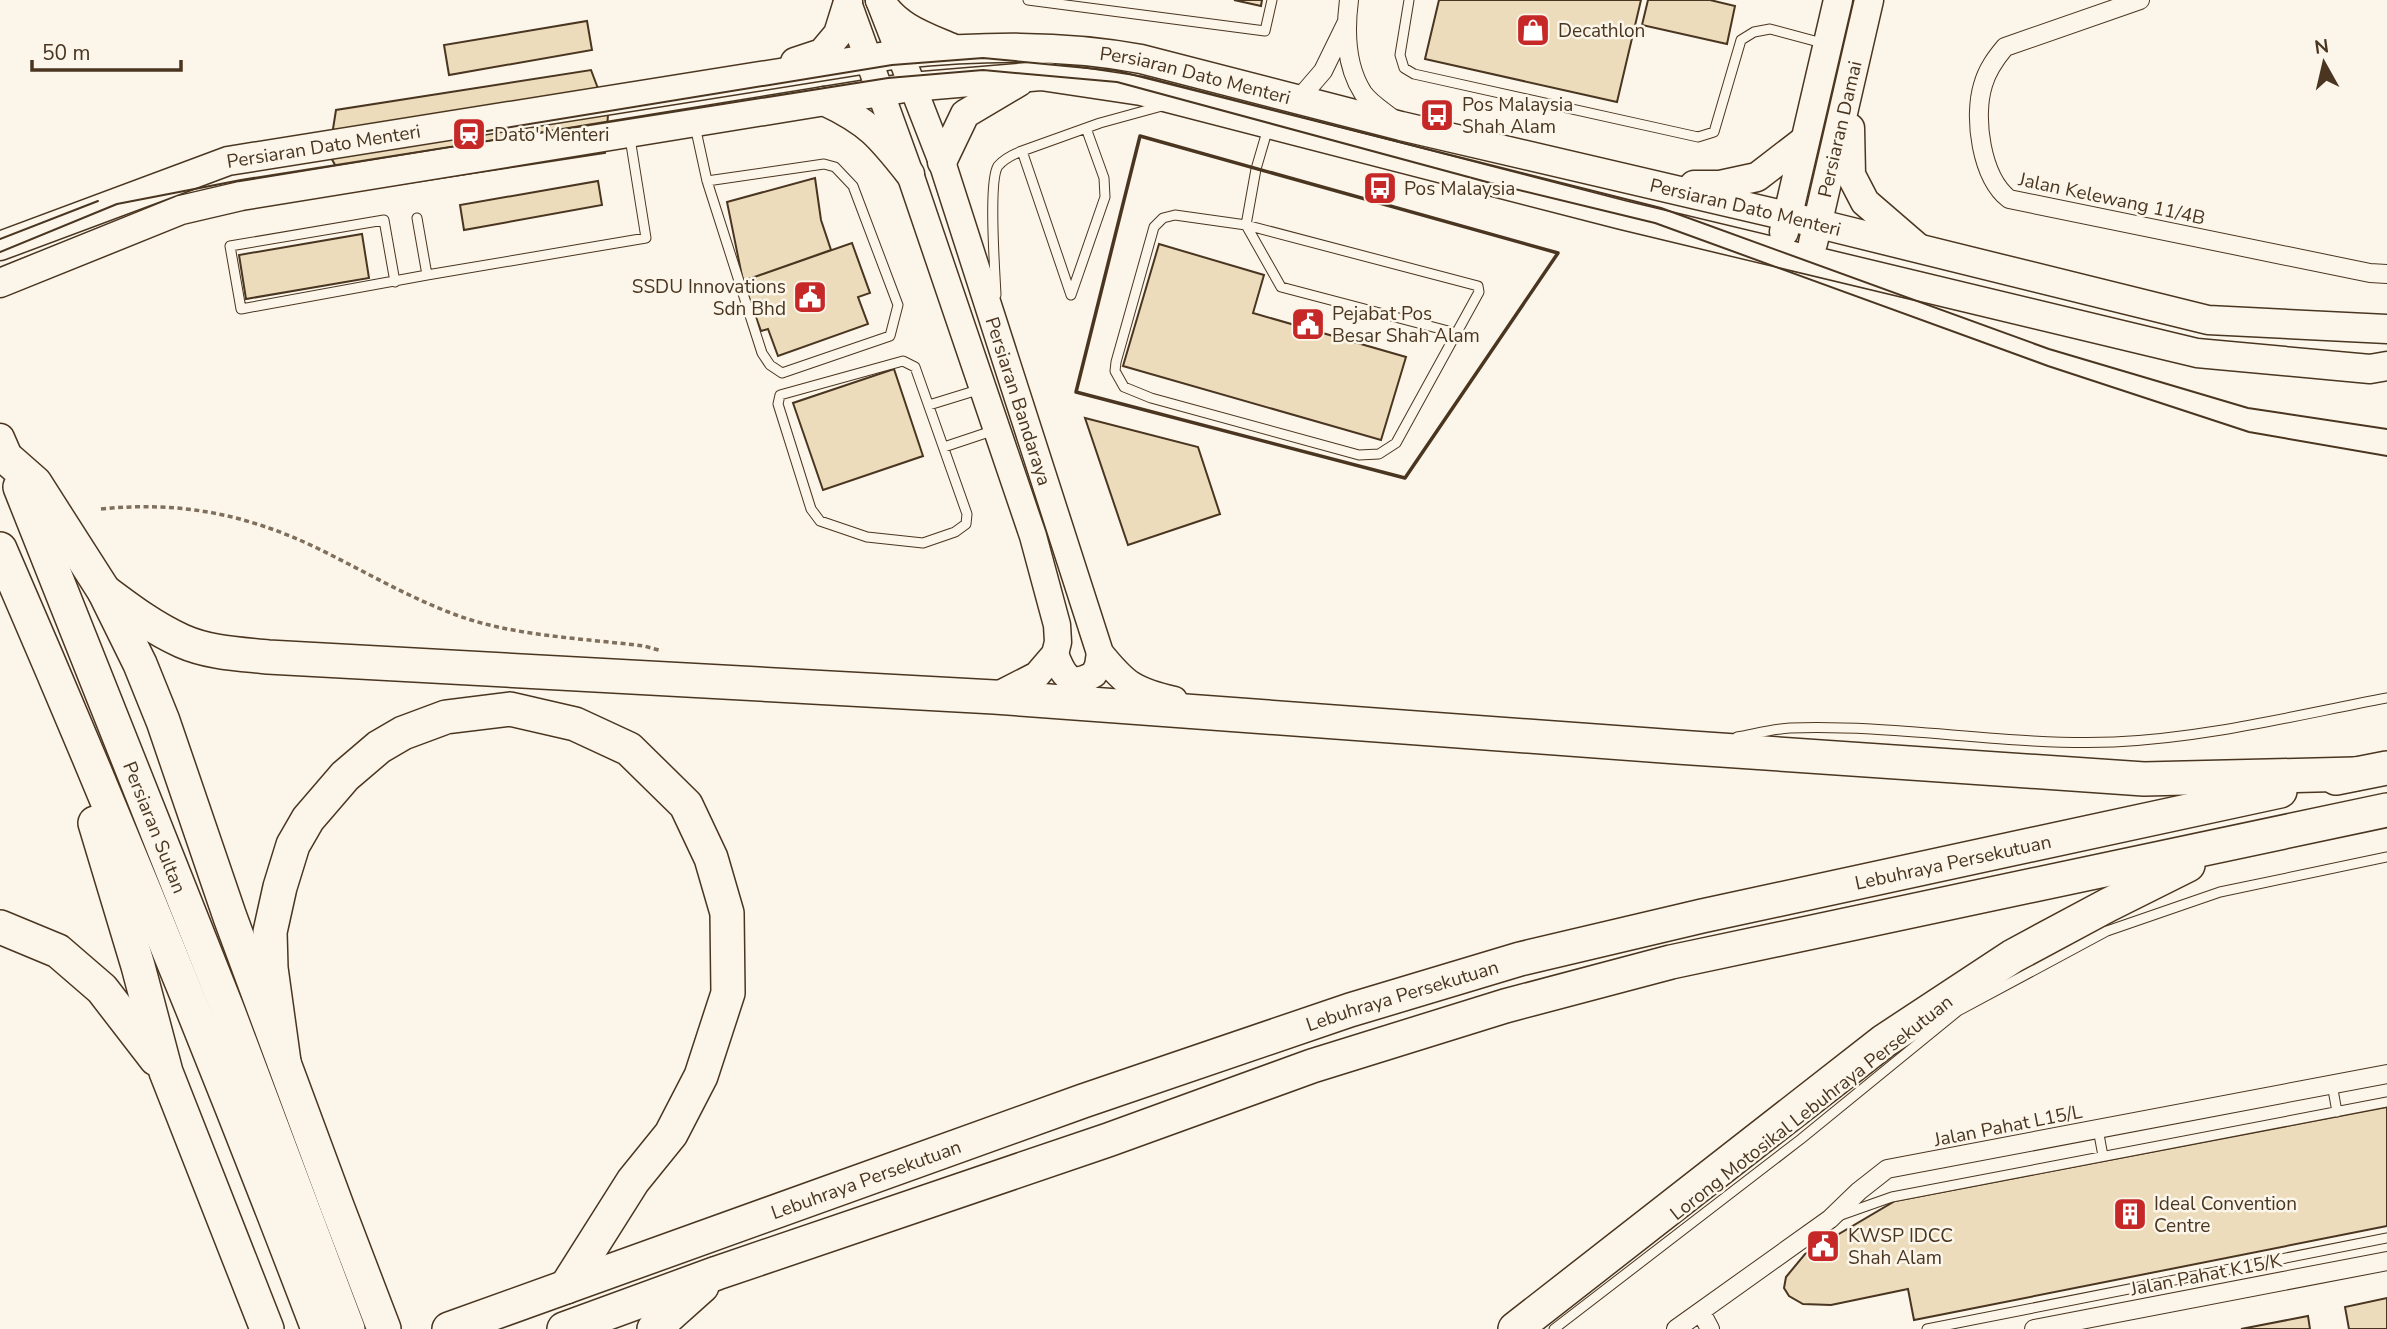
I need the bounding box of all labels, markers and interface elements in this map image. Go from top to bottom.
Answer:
shop icon: Decathlon [1514,11,1552,49]
place label: Decathlon [1558,18,1645,44]
scale bar [32,28,180,72]
north arrow [2289,28,2359,98]
text: N [2313,33,2331,61]
text: 50 m [42,39,91,67]
street label: Persiaran Dato Menteri [1098,41,1293,111]
street label: Persiaran Damai [1812,58,1869,200]
place label: Pos Malaysia Shah Alam [1462,92,1573,140]
bus stop icon: Pos Malaysia Shah Alam [1418,96,1456,134]
station icon: Dato' Menteri [450,115,488,153]
street label: Persiaran Dato Menteri [225,119,422,175]
place label: Dato' Menteri [494,122,609,148]
street label: Jalan Kelewang 11/4B [2015,166,2207,231]
bus stop icon: Pos Malaysia [1361,169,1399,207]
street label: Persiaran Dato Menteri [1647,172,1844,243]
place label: Pos Malaysia [1404,176,1515,202]
place label: SSDU Innovations Sdn Bhd [632,274,786,322]
public building icon: SSDU Innovations Sdn Bhd [791,278,829,316]
place label: Pejabat Pos Besar Shah Alam [1332,301,1480,349]
public building icon: Pejabat Pos Besar Shah Alam [1289,305,1327,343]
street label: Persiaran Bandaraya [979,314,1057,489]
street label: Persiaran Sultan [116,758,192,897]
street label: Lebuhraya Persekutuan [1852,829,2054,897]
street label: Lebuhraya Persekutuan [1303,954,1502,1038]
street label: Lorong Motosikal Lebuhraya Persekutuan [1665,989,1958,1226]
street label: Jalan Pahat L15/L [1931,1099,2085,1153]
street label: Lebuhraya Persekutuan [768,1134,965,1226]
place label: Ideal Convention Centre [2154,1191,2297,1239]
building icon: Ideal Convention Centre [2111,1195,2149,1233]
place label: KWSP IDCC Shah Alam [1848,1223,1953,1271]
public building icon: KWSP IDCC Shah Alam [1804,1227,1842,1265]
street label: Jalan Pahat K15/K [2127,1247,2285,1303]

